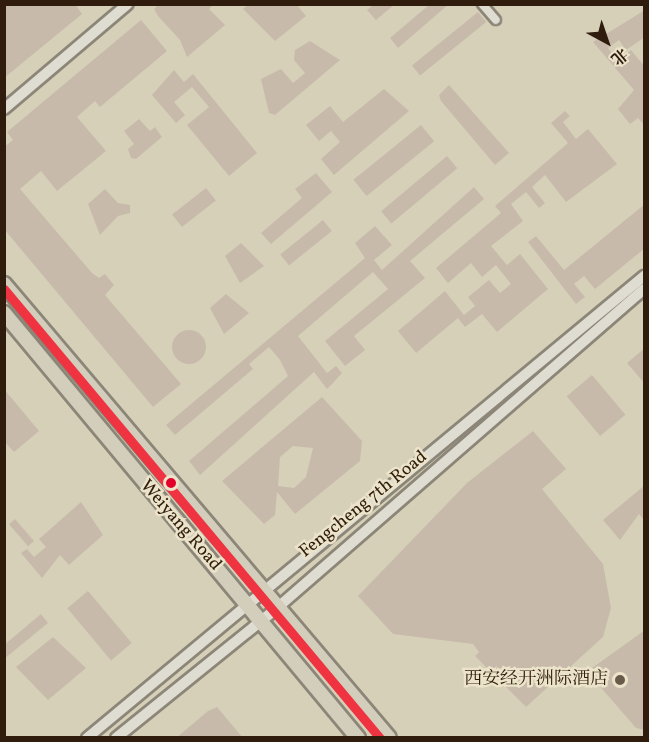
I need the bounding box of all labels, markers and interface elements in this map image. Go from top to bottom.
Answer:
north arrow [577,12,637,72]
text: 北 [605,42,632,69]
street label: Fengcheng 7th Road [296,447,432,563]
street label: Weiyang Road [135,476,225,576]
unlabelled marker [165,477,177,489]
place label: 西安经开洲际酒店 [464,669,608,691]
marker: 西安经开洲际酒店 [613,673,627,687]

